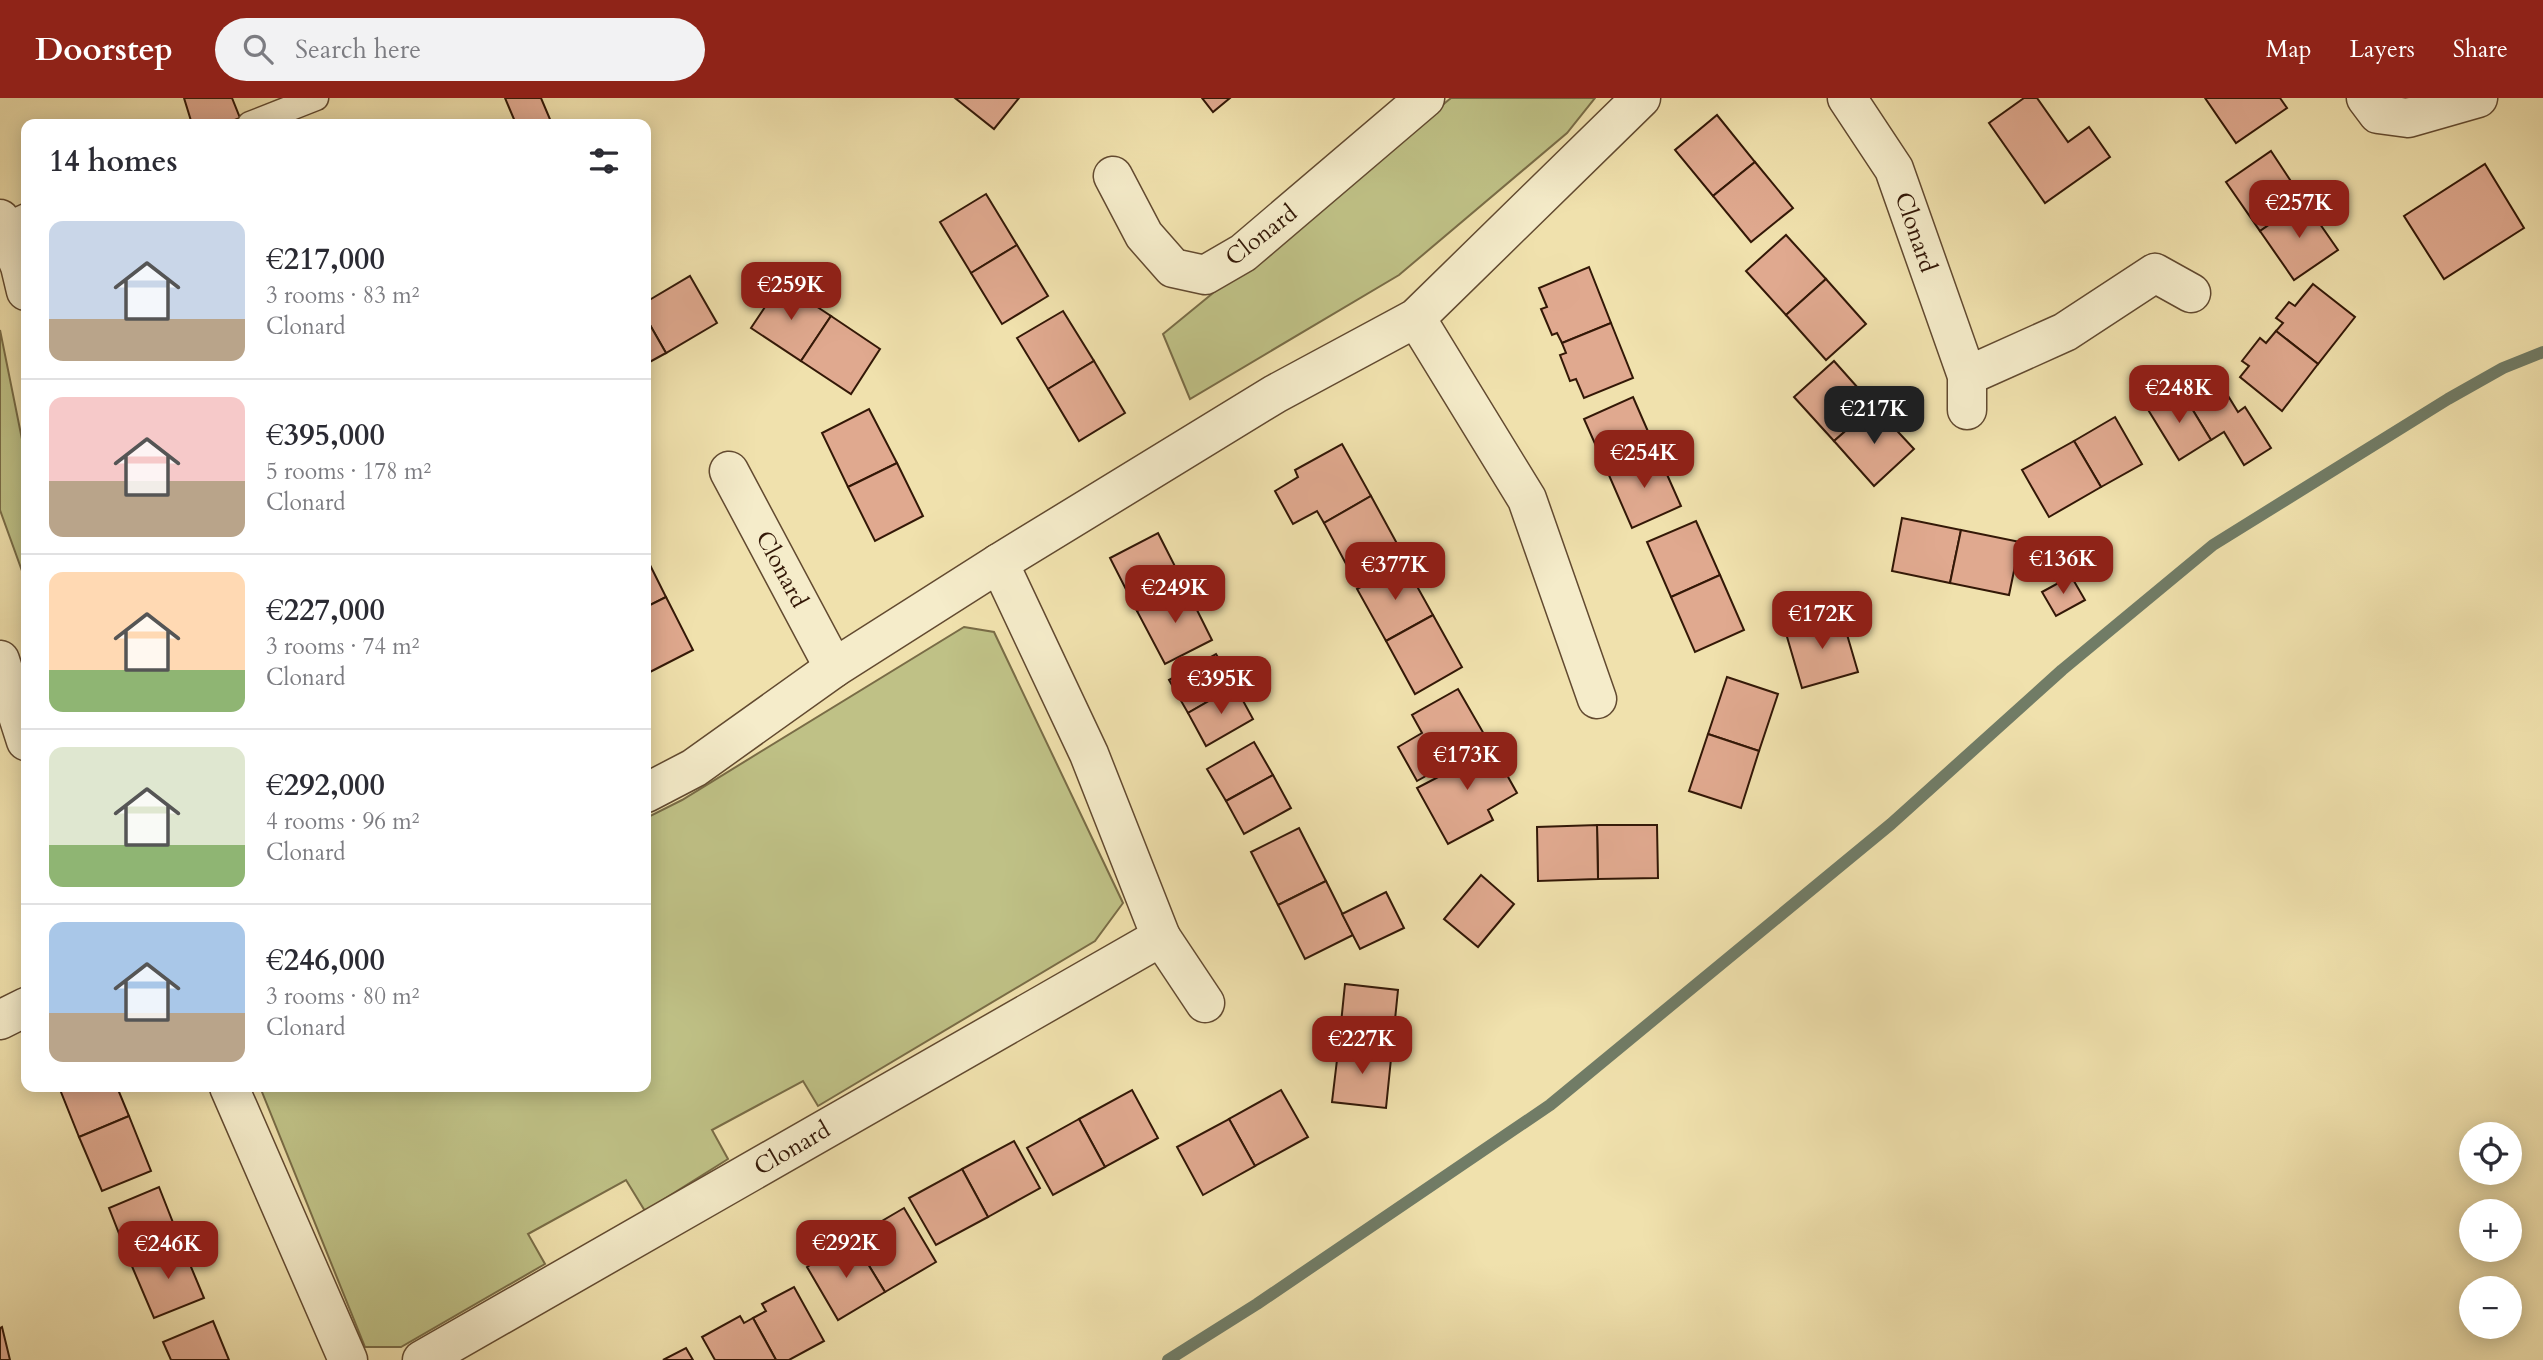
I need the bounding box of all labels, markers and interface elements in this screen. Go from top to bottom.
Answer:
search box [215,18,705,81]
text: Doorstep [35,27,173,72]
icon: search [239,30,277,68]
text: Search here [295,32,421,67]
text: Map [2266,33,2312,66]
text: Layers [2350,33,2415,66]
text: Share [2453,33,2508,66]
text: 14 homes [49,141,178,182]
icon: filters [585,142,623,180]
pin: €257K [2250,180,2348,240]
text: €257K [2265,187,2333,218]
street label: Clonard [1886,188,1945,277]
street label: Clonard [1218,197,1304,274]
text: €217,000 [266,239,385,280]
icon: home [105,249,189,333]
pin: €259K [742,262,840,322]
text: €259K [757,269,825,300]
text: 3 rooms · 83 m² [266,280,419,311]
text: Clonard [266,311,346,342]
pin: €248K [2130,366,2228,425]
text: €248K [2145,372,2213,403]
pin: €217K [1825,386,1923,446]
text: €217K [1840,393,1908,424]
text: €395,000 [266,415,385,456]
icon: home [105,425,189,509]
pin: €254K [1595,430,1693,490]
text: €254K [1610,437,1678,468]
text: 5 rooms · 178 m² [266,456,431,487]
text: Clonard [266,487,346,518]
street label: Clonard [748,525,816,614]
pin: €136K [2014,536,2112,596]
pin: €377K [1346,542,1444,602]
text: €136K [2029,543,2097,574]
text: €377K [1361,549,1429,580]
pin: €249K [1126,566,1224,625]
text: €249K [1141,572,1209,603]
text: €227,000 [266,590,385,631]
pin: €172K [1773,592,1871,651]
text: €172K [1788,598,1856,629]
icon: home [105,600,189,684]
text: 3 rooms · 74 m² [266,631,419,662]
pin: €395K [1172,656,1270,716]
text: Clonard [266,662,346,693]
text: €395K [1187,663,1255,694]
pin: €173K [1418,732,1516,792]
text: €173K [1433,739,1501,770]
text: €292,000 [266,765,385,806]
icon: home [105,775,189,859]
text: 4 rooms · 96 m² [266,806,419,837]
text: Clonard [266,837,346,868]
text: €246,000 [266,940,385,981]
icon: home [105,950,189,1034]
text: 3 rooms · 80 m² [266,981,419,1012]
text: Clonard [266,1012,346,1043]
pin: €227K [1313,1016,1411,1076]
text: €227K [1328,1023,1396,1054]
street label: Clonard [748,1113,837,1183]
map controls [2459,1122,2522,1339]
button: locate [2459,1122,2522,1185]
button: + [2459,1199,2522,1262]
pin: €292K [797,1220,895,1280]
pin: €246K [119,1222,217,1281]
text: €292K [812,1227,880,1258]
text: €246K [134,1228,202,1259]
button: − [2459,1276,2522,1339]

